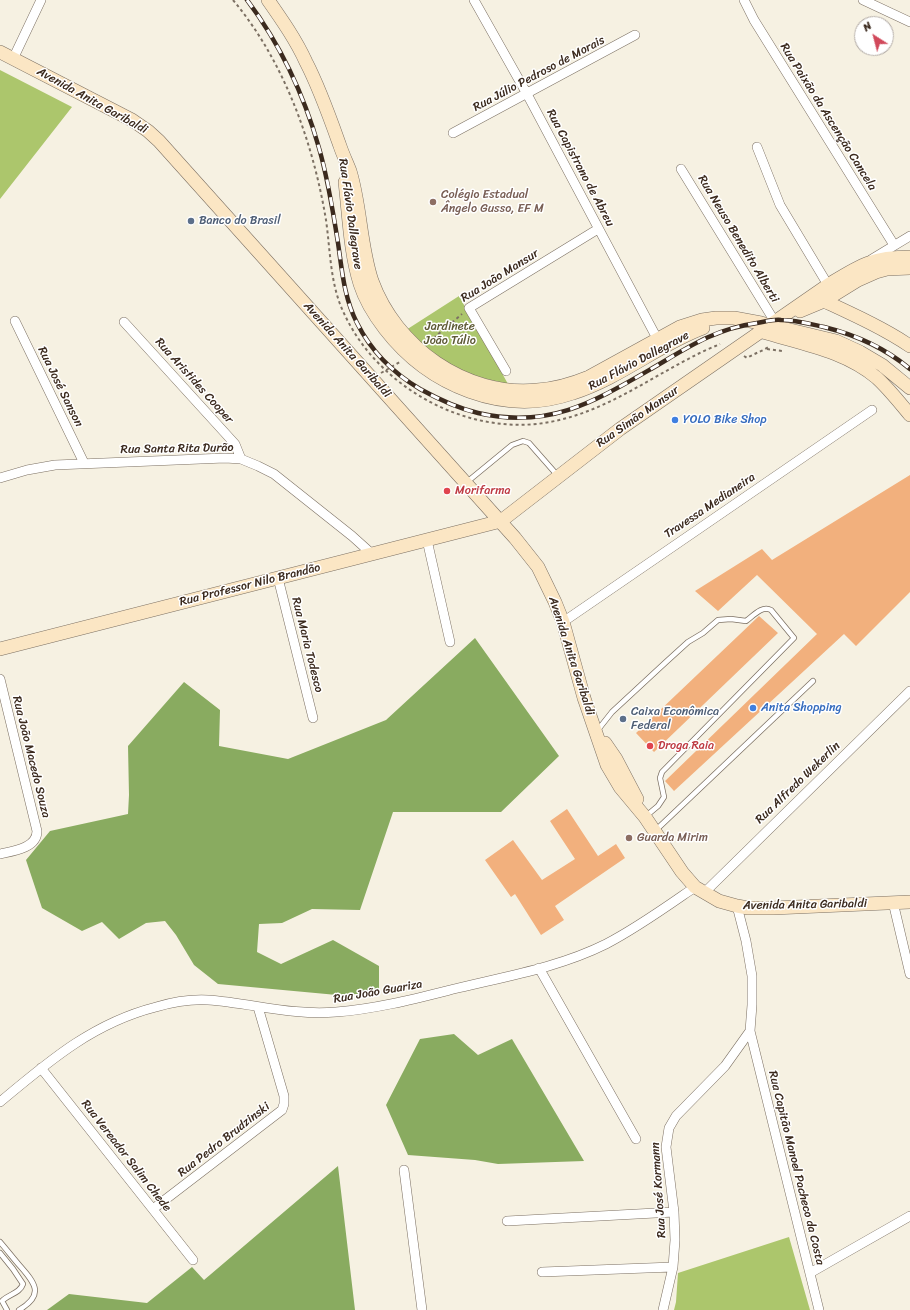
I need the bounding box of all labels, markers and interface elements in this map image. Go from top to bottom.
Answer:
north arrow [854,16,894,56]
text: N [859,17,876,37]
street label: Rua Júlio Pedroso de Morais [471,33,607,115]
street label: Rua Paixão da Ascenção Cancela [777,41,879,193]
street label: Avenida Anita Garibaldi [34,65,150,137]
street label: Rua Capistrano de Abreu [543,107,617,229]
street label: Rua Flávio Dallegrave [335,158,365,270]
street label: Rua Neuso Benedito Alberti [694,173,782,305]
place label: Colégio Estadual Ângelo Gusso, EF M [441,188,544,216]
marker: Colégio Estadual Ângelo Gusso, EF M [428,197,438,207]
place label: Banco do Brasil [199,214,281,228]
marker: Banco do Brasil [186,216,196,226]
street label: Rua João Mansur [458,246,542,306]
street label: Avenida Anita Garibaldi [300,299,394,401]
park label: Jardinete João Túlio [424,320,476,348]
street label: Rua Flávio Dallegrave [586,328,692,394]
street label: Rua Aristides Cooper [152,335,236,427]
street label: Rua José Sanson [34,344,86,430]
street label: Rua Simão Mansur [594,383,682,451]
place label: YOLO Bike Shop [683,413,767,427]
marker: YOLO Bike Shop [670,415,680,425]
street label: Rua Santa Rita Durão [120,441,234,457]
street label: Travessa Medianeira [662,470,758,542]
place label: Morifarma [455,484,511,498]
marker: Morifarma [442,486,452,496]
street label: Rua Professor Nilo Brandão [178,561,322,609]
street label: Avenida Anita Garibaldi [545,595,597,717]
street label: Rua Maria Todesco [288,596,326,694]
street label: Rua João Macedo Souza [9,695,53,819]
place label: Anita Shopping [761,701,841,715]
marker: Anita Shopping [748,703,758,713]
place label: Caixa Econômica Federal [631,705,719,733]
marker: Caixa Econômica Federal [618,714,628,724]
place label: Droga Raia [658,739,714,753]
street label: Rua Alfredo Wekerlin [753,739,843,827]
marker: Droga Raia [645,741,655,751]
place label: Guarda Mirim [637,831,708,845]
marker: Guarda Mirim [624,833,634,843]
street label: Avenida Anita Garibaldi [743,897,867,913]
street label: Rua João Guariza [333,977,423,1007]
street label: Rua Capitão Manoel Pacheco da Costa [765,1069,827,1267]
street label: Rua Vereador Salim Chede [78,1097,174,1215]
street label: Rua Pedro Brudzinski [175,1100,273,1180]
street label: Rua José Kormann [648,1142,670,1238]

